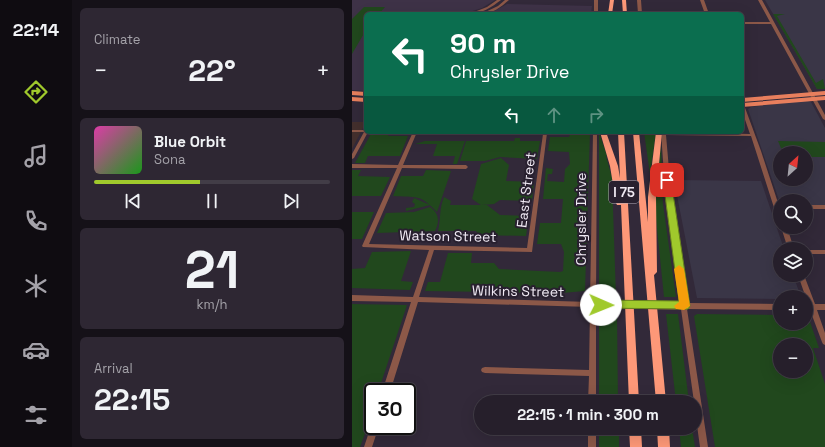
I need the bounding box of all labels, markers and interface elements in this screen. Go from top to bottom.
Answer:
text: 22:14 [13,18,59,41]
text: 90 m [450,25,516,61]
icon: left [384,28,436,80]
text: Climate [94,31,140,48]
text: 22° [188,51,236,90]
text: − [94,56,108,84]
text: + [316,56,330,84]
text: Chrysler Drive [450,60,569,83]
icon: directions [22,78,50,106]
icon: left [501,104,523,126]
icon: ahead [543,104,565,126]
icon: right [585,104,607,126]
text: Blue Orbit [154,132,226,151]
icon: music [22,142,50,170]
north arrow [773,146,813,186]
map controls [773,146,813,378]
text: Sona [154,151,185,168]
street label: East Street [512,151,540,229]
pin [650,163,684,197]
icon: arrive [656,169,678,191]
street label: Chrysler Drive [572,173,590,265]
road number: I 75 [609,181,639,203]
icon: previous [122,190,144,212]
icon: pause [201,190,223,212]
icon: next [280,190,302,212]
button: search [773,194,813,234]
icon: phone [22,207,50,235]
street label: Watson Street [399,226,497,246]
text: 21 [185,237,239,303]
button: layers [773,242,813,282]
icon: climate [22,272,50,300]
street label: Wilkins Street [472,281,564,301]
position arrow [580,284,622,326]
button: + [773,290,813,330]
text: km/h [197,296,227,313]
icon: car [22,336,50,364]
button: − [773,338,813,378]
text: Arrival [94,360,133,377]
text: 22:15 [94,380,170,419]
speed limit sign: 30 [364,383,416,435]
icon: filters [22,401,50,429]
text: 22:15 · 1 min · 300 m [517,405,659,424]

